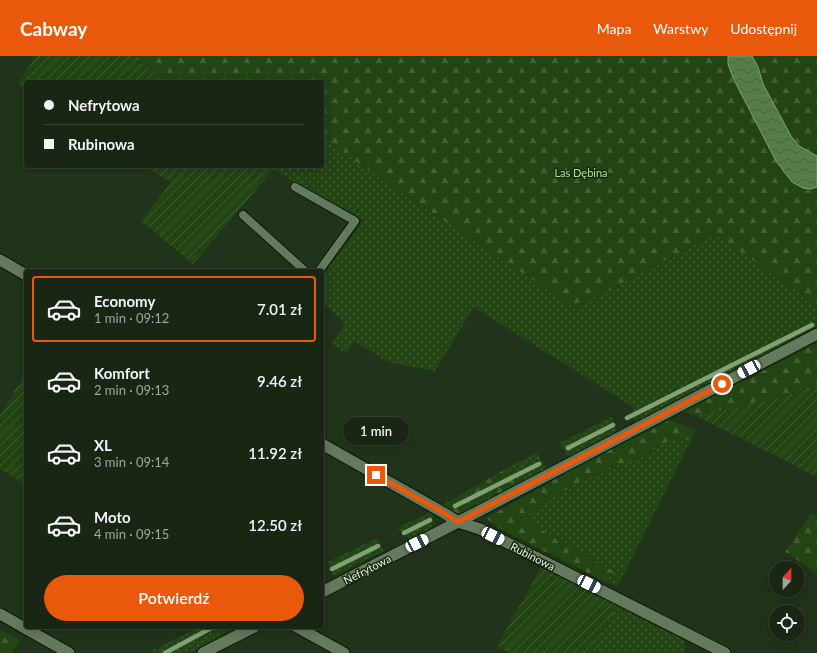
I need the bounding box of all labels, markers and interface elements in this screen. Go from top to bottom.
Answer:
text: Cabway [20,17,87,40]
text: Mapa [597,20,631,37]
text: Warstwy [653,20,708,37]
text: Udostępnij [730,20,797,37]
text: Nefrytowa [68,96,140,114]
text: Rubinowa [68,135,135,153]
park label: Las Dębina [554,166,608,179]
icon: car [46,291,82,327]
text: Economy [94,292,155,310]
text: 7.01 zł [257,300,302,318]
text: 1 min · 09:12 [94,310,169,326]
car [736,358,762,380]
icon: car [46,363,82,399]
text: Komfort [94,364,150,382]
text: 9.46 zł [257,372,302,390]
route start [713,375,731,393]
text: 2 min · 09:13 [94,382,169,398]
callout: 1 min [343,417,409,445]
text: 1 min [360,423,392,439]
icon: car [46,435,82,471]
text: XL [94,436,112,454]
text: 11.92 zł [248,444,302,462]
text: 3 min · 09:14 [94,454,169,470]
route end [367,466,385,484]
icon: car [46,507,82,543]
text: Moto [94,508,131,526]
text: 12.50 zł [248,516,302,534]
car [480,525,506,547]
text: 4 min · 09:15 [94,526,169,542]
car [404,532,430,554]
street label: Rubinowa [509,539,557,573]
street label: Nefrytowa [341,551,393,587]
north arrow [769,561,805,597]
map controls [769,561,805,641]
car [576,573,602,595]
button: Potwierdź [44,575,304,621]
button: locate [769,605,805,641]

